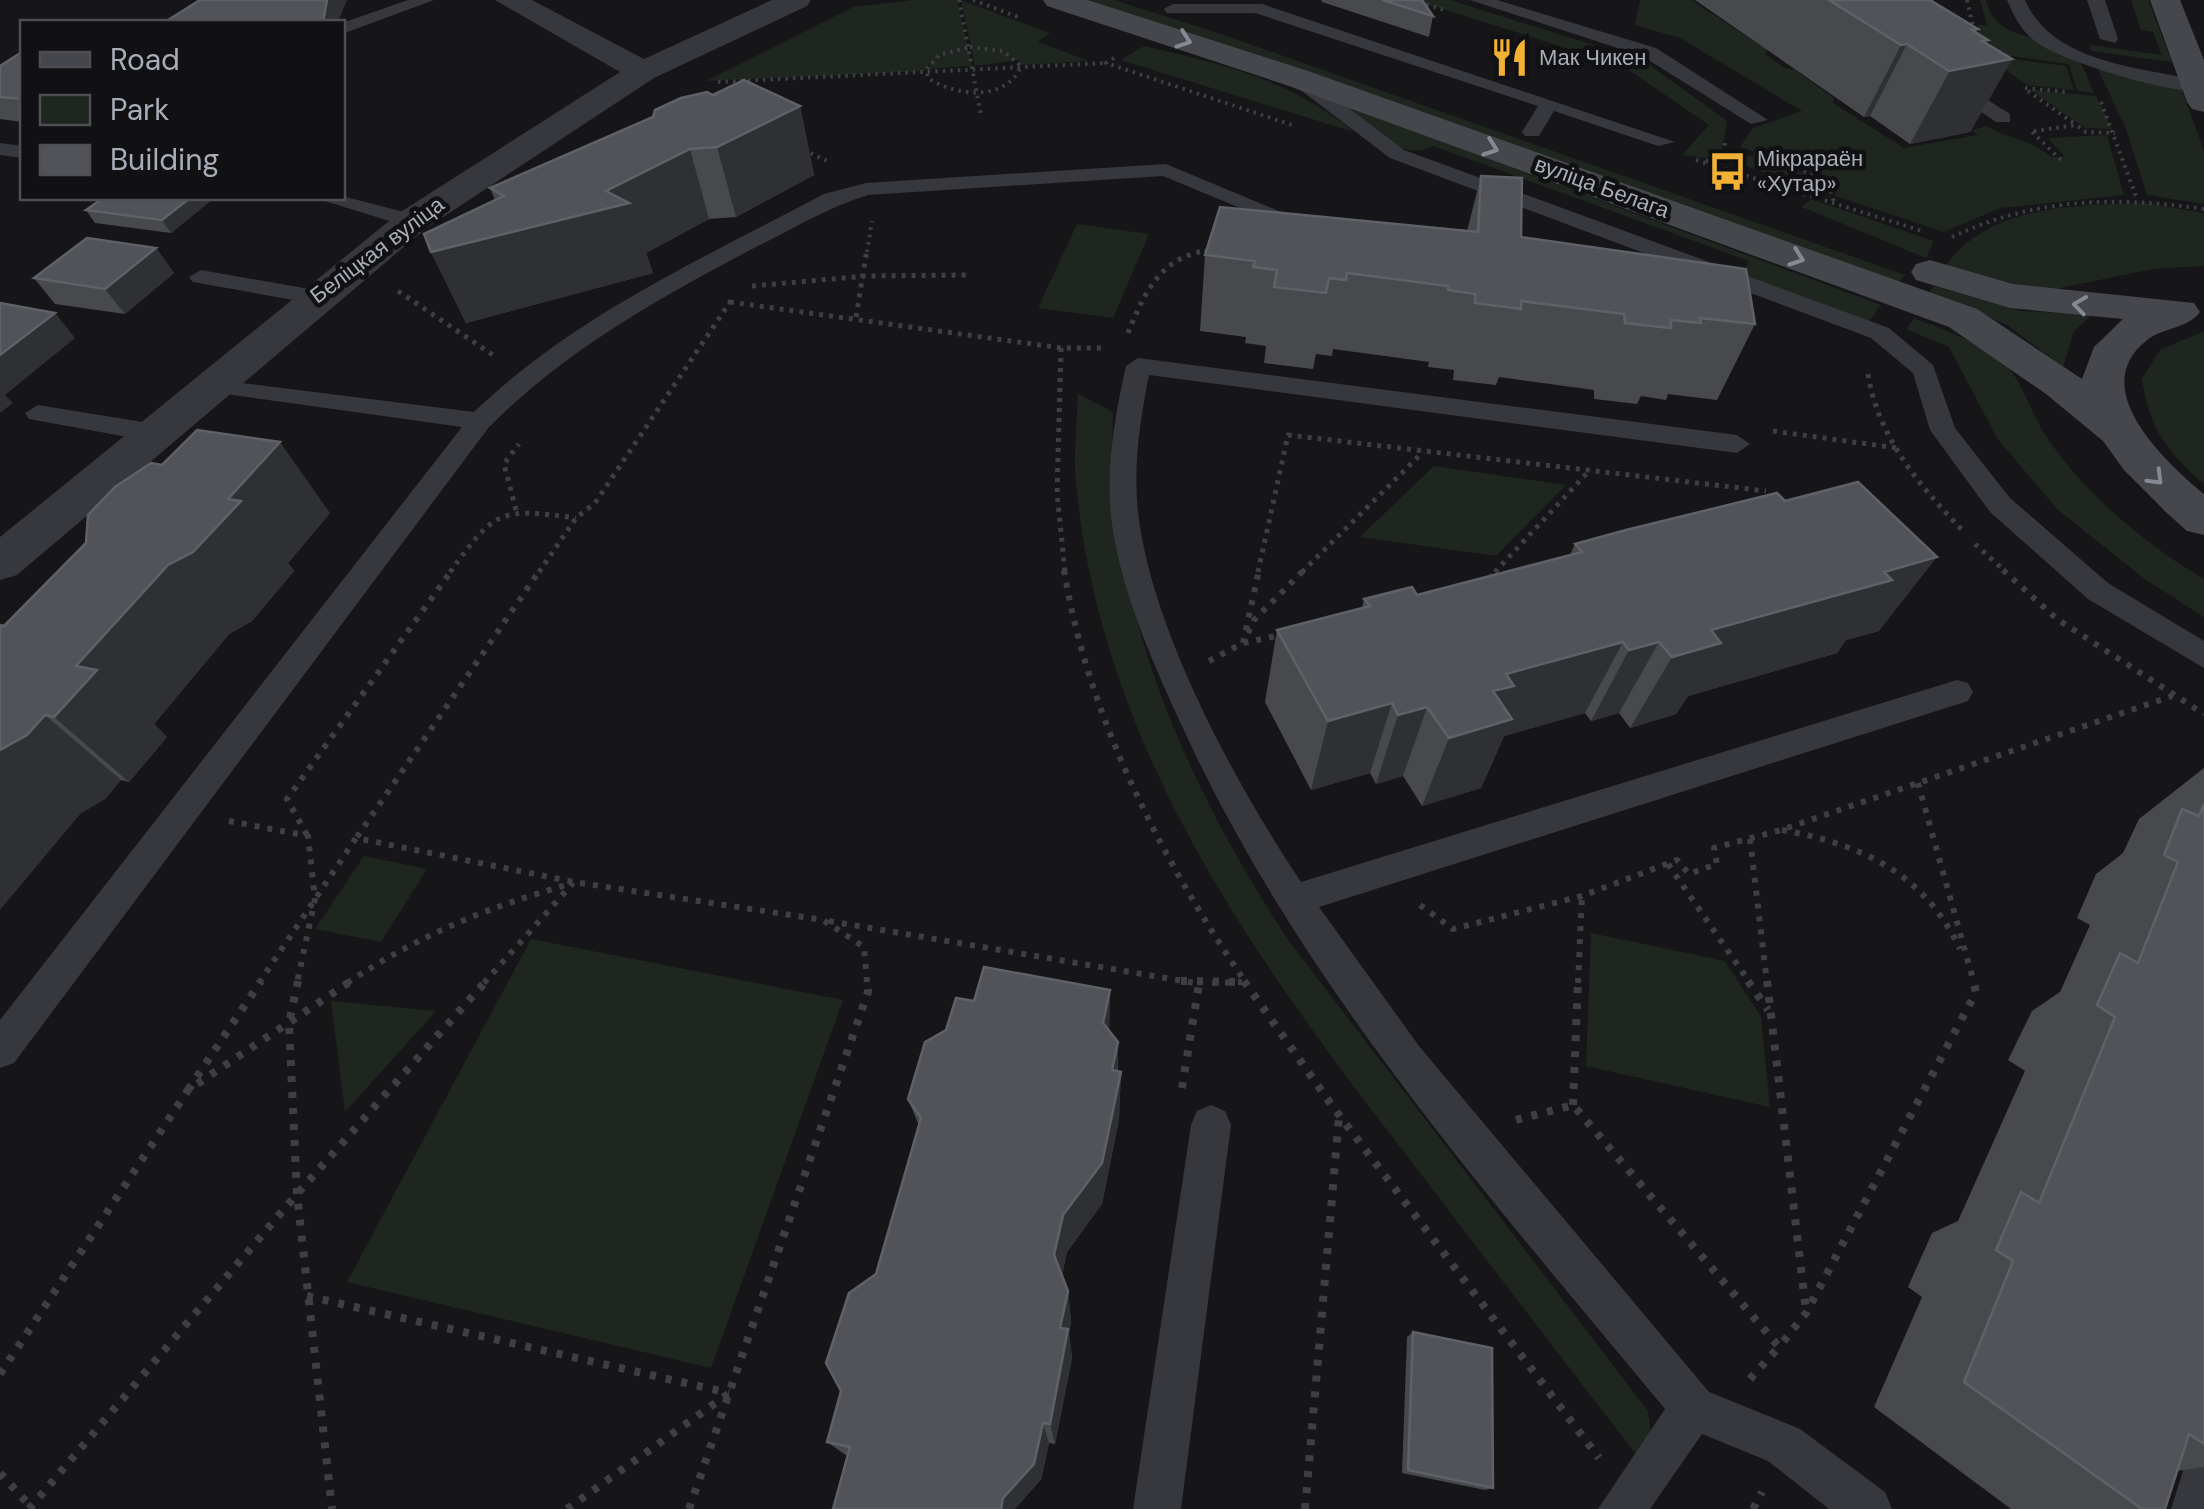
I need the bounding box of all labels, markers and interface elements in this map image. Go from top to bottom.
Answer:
legend [20,20,345,200]
one-way arrow [1175,29,1192,49]
restaurant icon: Мак Чикен [1488,36,1530,78]
text: Road [110,40,180,79]
place label: Мак Чикен [1539,43,1647,72]
text: Park [110,90,169,129]
one-way arrow [1482,136,1499,157]
text: Building [110,140,219,179]
place label: Мікрараён «Хутар» [1757,144,1863,198]
street label: вуліца Белага [1531,149,1674,225]
bus stop icon: Мікрараён «Хутар» [1706,150,1748,192]
street label: Беліцкая вуліца [304,190,450,310]
one-way arrow [1787,246,1804,267]
one-way arrow [2072,295,2088,316]
one-way arrow [2145,467,2163,485]

